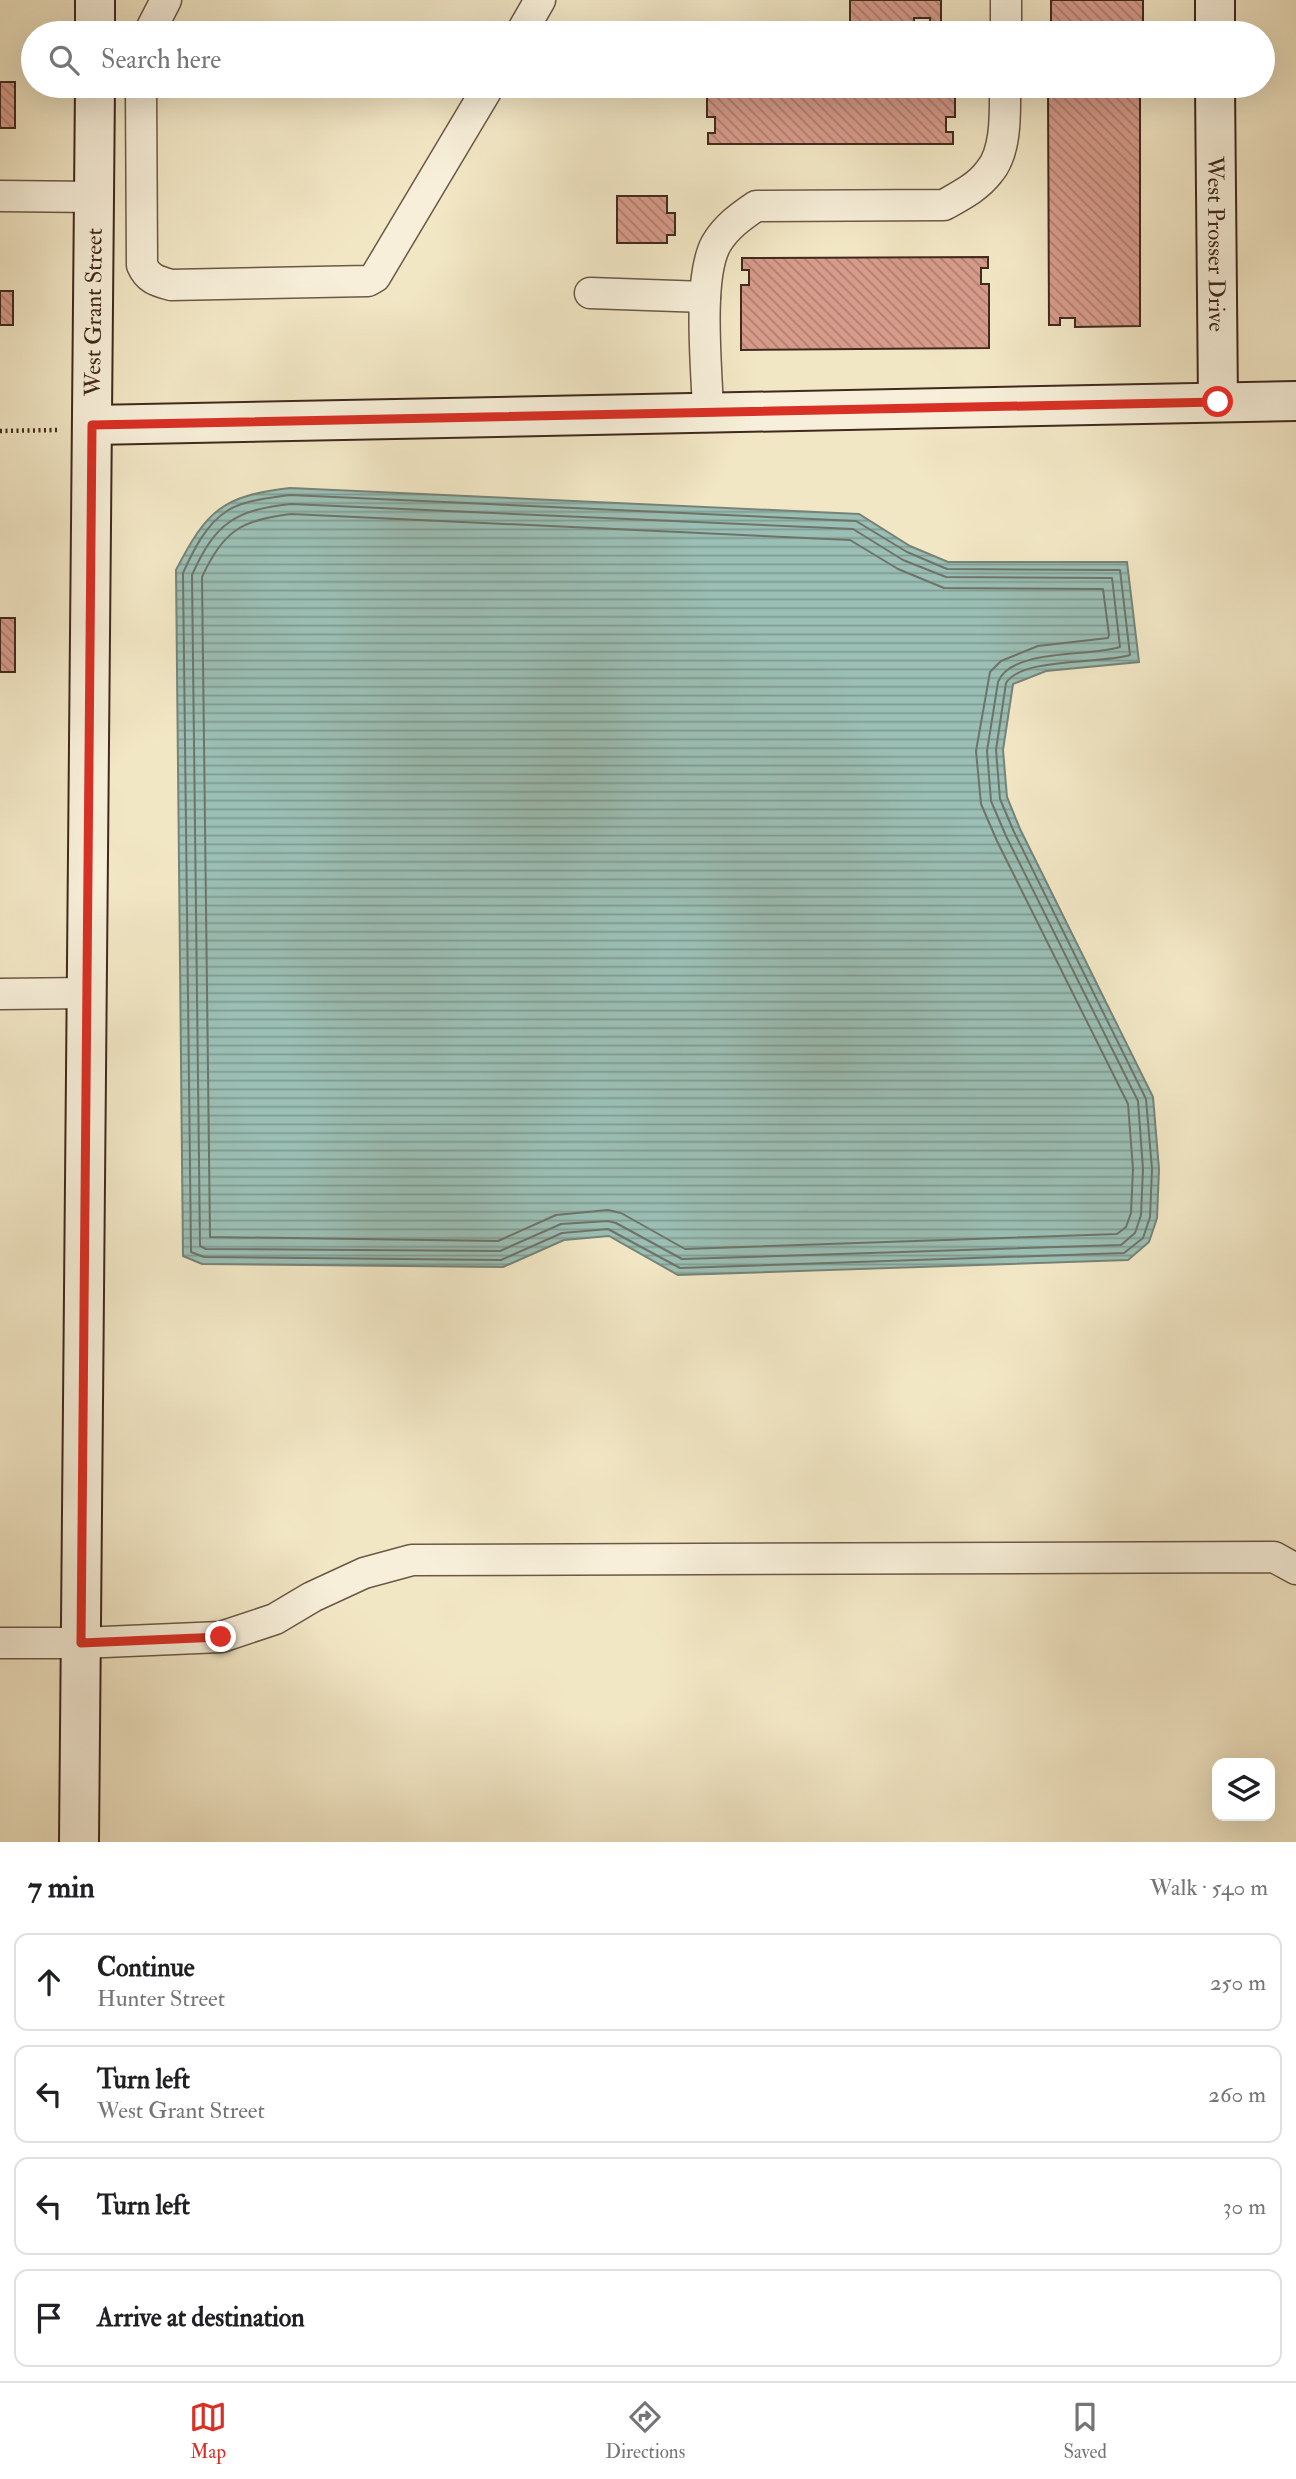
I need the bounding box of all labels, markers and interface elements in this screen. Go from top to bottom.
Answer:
search box [21,21,1275,98]
icon: search [45,41,83,79]
text: Search here [101,44,221,76]
street label: West Prosser Drive [1201,155,1232,332]
street label: West Grant Street [78,228,108,397]
route start [1202,386,1233,417]
route end [205,1621,236,1652]
map controls [1212,1758,1275,1821]
button: layers [1212,1758,1275,1821]
text: 7 min [28,1869,95,1906]
text: Walk · 540 m [1150,1873,1268,1902]
text: Continue [97,1952,195,1984]
icon: ahead [30,1963,68,2001]
text: 250 m [1210,1968,1266,1997]
text: Hunter Street [97,1984,225,2013]
text: Turn left [97,2064,190,2096]
icon: left [30,2075,68,2113]
text: 260 m [1208,2080,1266,2109]
text: West Grant Street [97,2096,265,2125]
icon: left [30,2187,68,2225]
text: Turn left [97,2190,190,2222]
text: 30 m [1223,2192,1266,2221]
icon: arrive [30,2299,68,2337]
text: Arrive at destination [97,2302,305,2334]
tab: Map [189,2398,227,2464]
tab: Directions [605,2398,685,2464]
tab: Saved [1063,2398,1107,2464]

